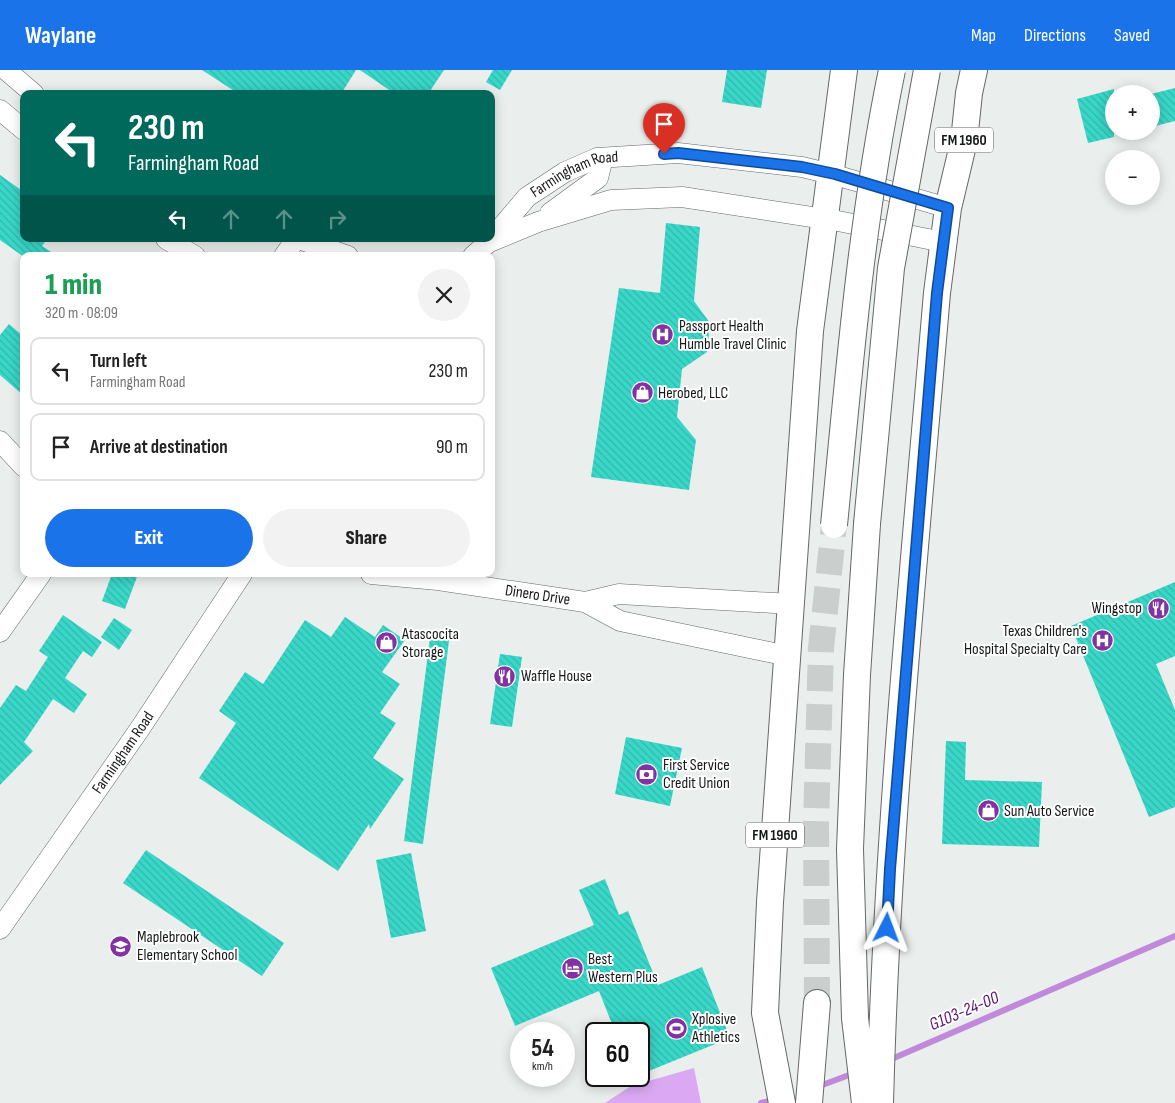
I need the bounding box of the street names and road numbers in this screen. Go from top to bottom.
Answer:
road number: FM 1960 [935,128,993,152]
street label: Farmingham Road [527,147,619,202]
street label: Dinero Drive [504,581,571,609]
street label: Farmingham Road [88,708,158,797]
road number: FM 1960 [746,822,804,848]

